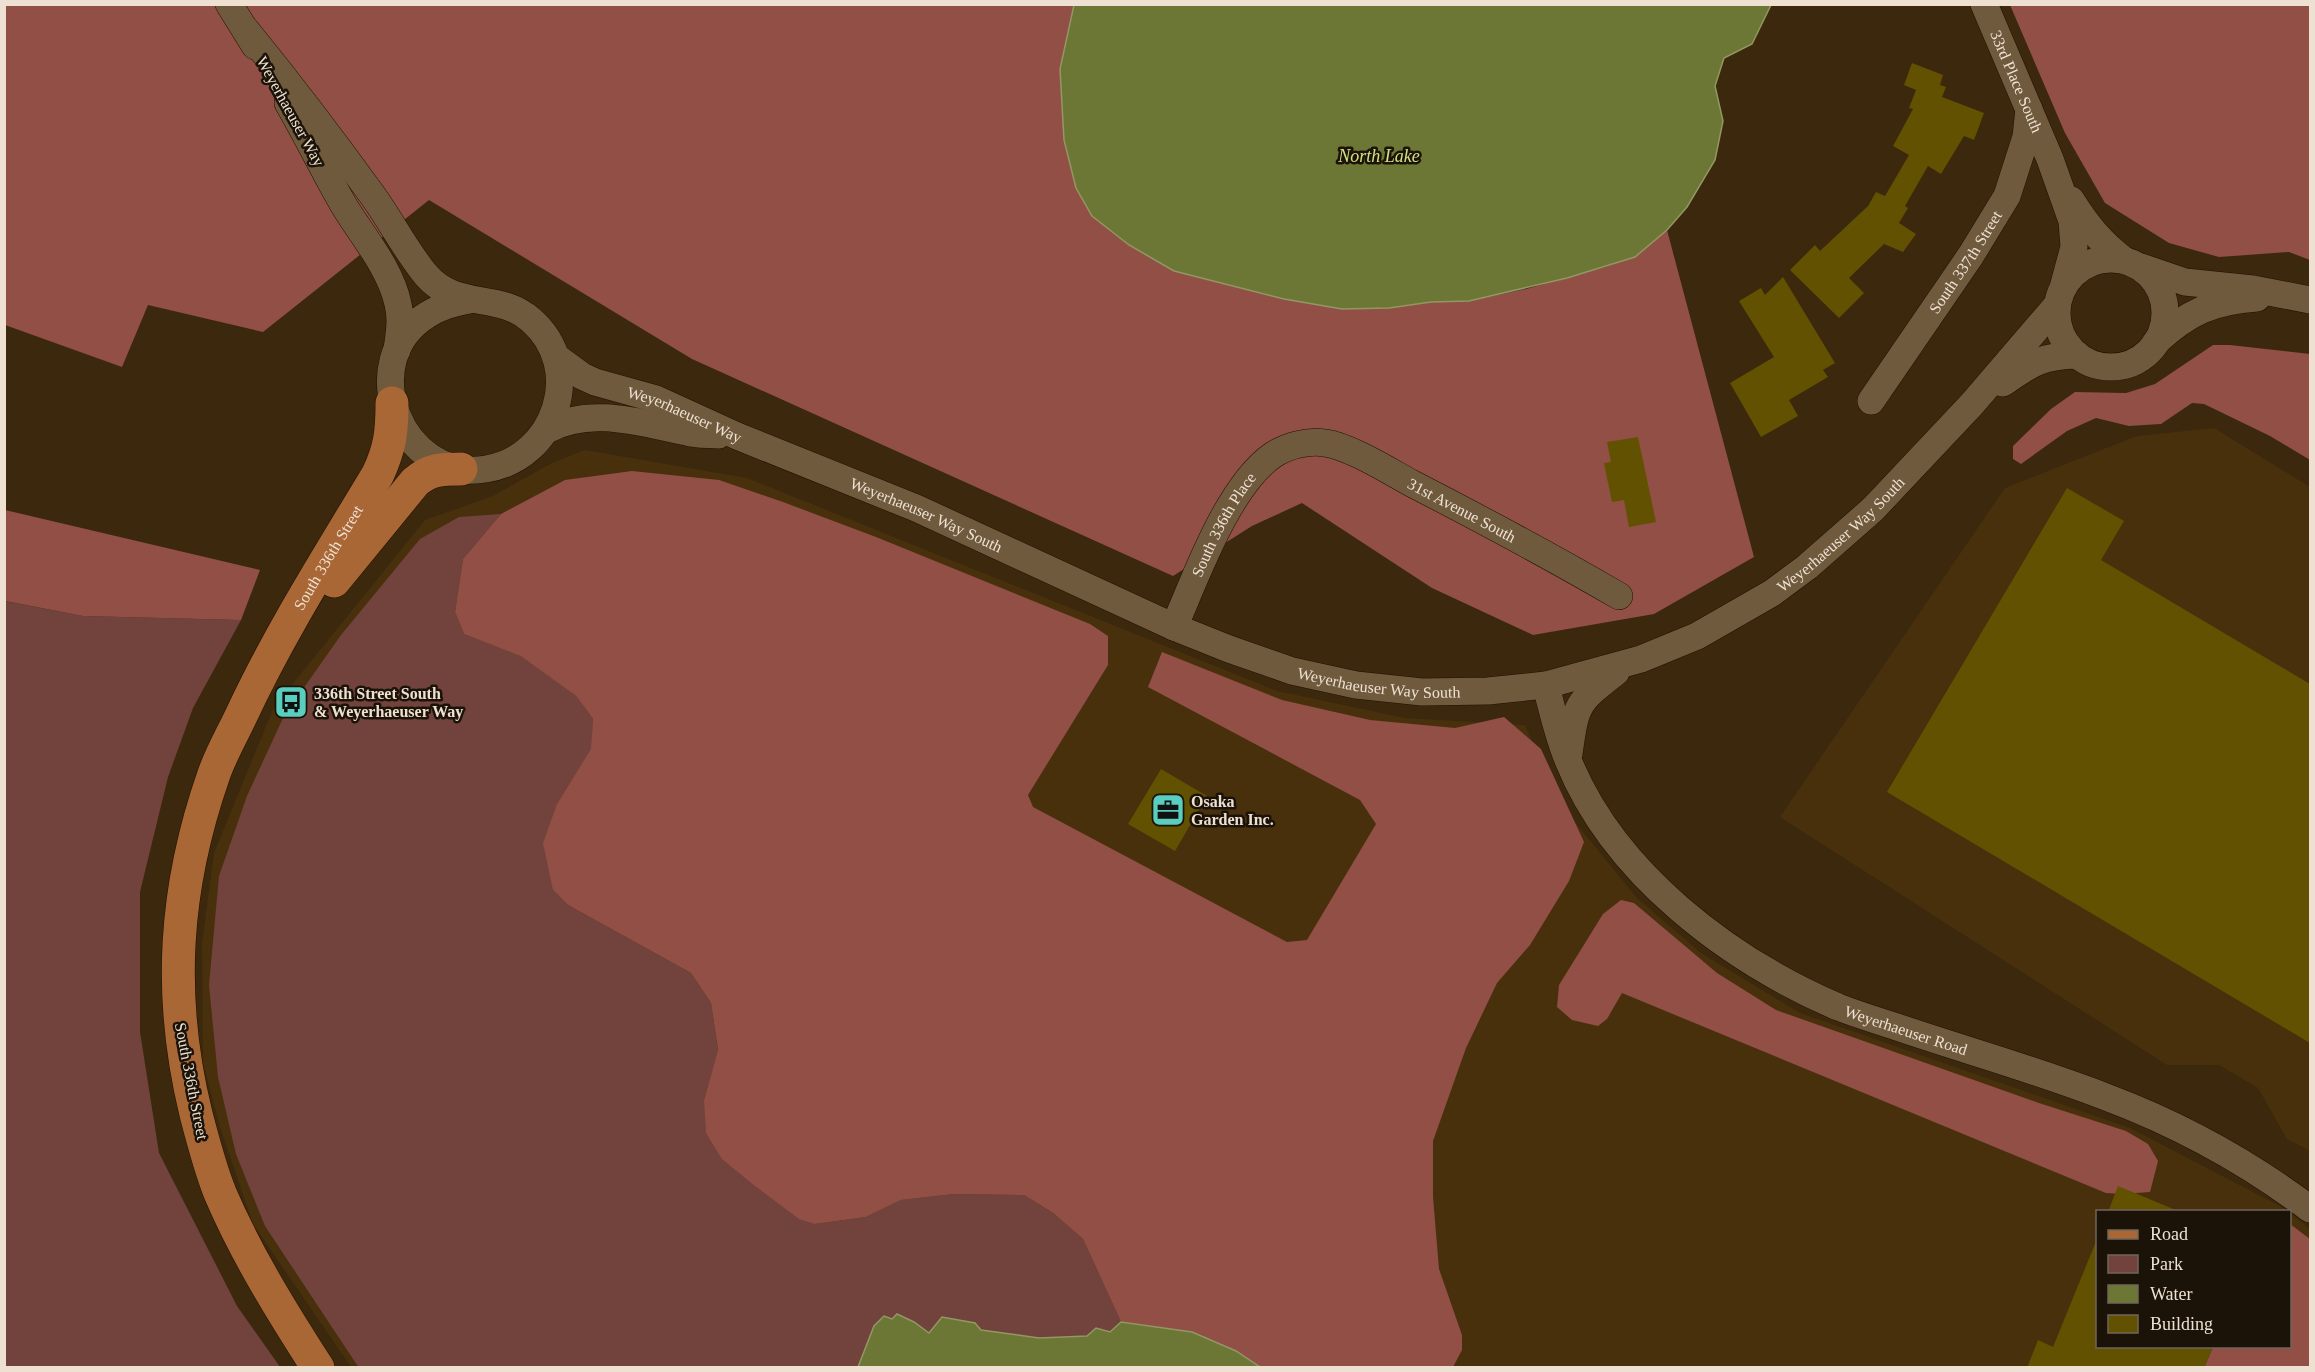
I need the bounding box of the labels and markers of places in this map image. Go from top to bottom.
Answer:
bus stop icon: 336th Street South & Weyerhaeuser Way [273,684,309,720]
place label: 336th Street South & Weyerhaeuser Way [314,685,463,721]
office icon: Osaka Garden Inc. [1150,792,1186,828]
place label: Osaka Garden Inc. [1191,793,1274,828]

